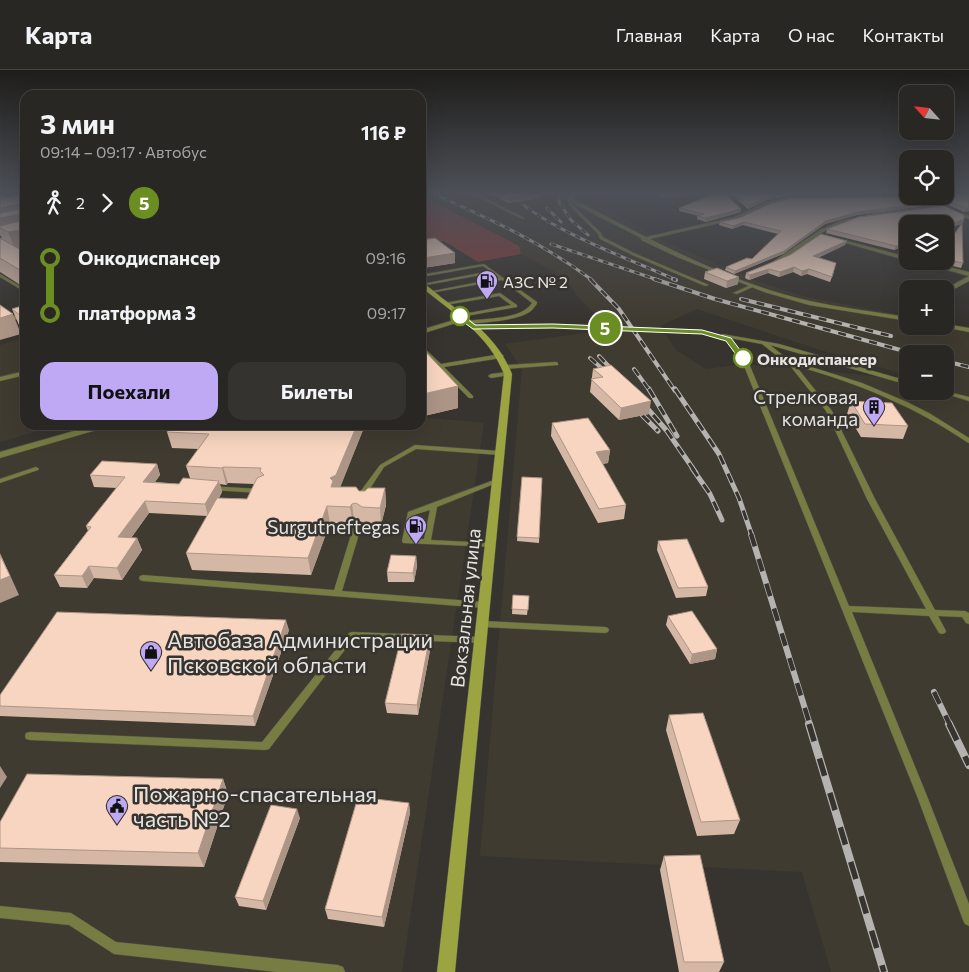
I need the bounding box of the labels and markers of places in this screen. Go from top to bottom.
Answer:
fuel station icon: АЗС № 2 [475,269,499,300]
place label: АЗС № 2 [503,272,568,291]
unlabelled marker [450,306,470,326]
marker: Онкодиспансер [733,348,753,368]
place label: Онкодиспансер [757,349,877,368]
place label: Стрелковая команда [753,385,858,430]
building icon: Стрелковая команда [862,395,886,426]
fuel station icon: Surgutneftegas [404,514,428,545]
place label: Surgutneftegas [267,515,400,538]
place label: Автобаза Администрации Псковской области [167,626,433,678]
shop icon: Автобаза Администрации Псковской области [139,640,163,671]
place label: Пожарно-спасательная часть №2 [133,780,377,832]
public building icon: Пожарно-спасательная часть №2 [105,794,129,825]

